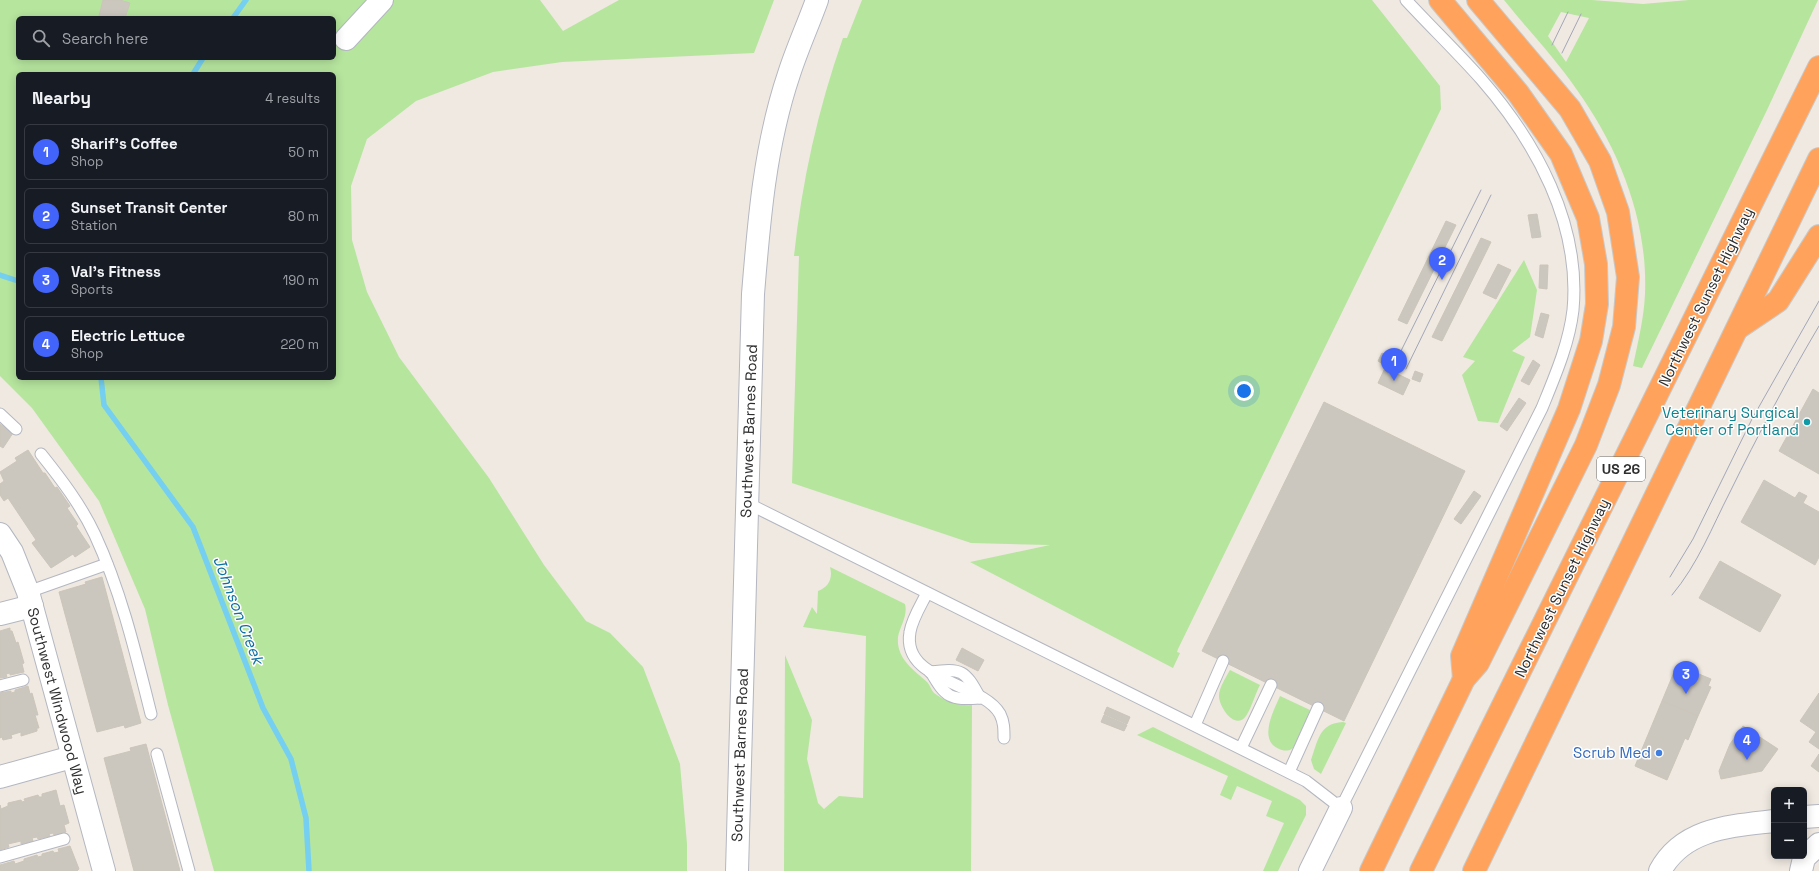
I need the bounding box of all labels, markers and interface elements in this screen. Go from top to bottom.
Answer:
search box [16,16,336,60]
icon: search [30,27,52,49]
text: Search here [62,29,148,48]
text: Nearby [32,87,91,109]
text: 4 results [265,90,320,107]
text: Sharif's Coffee [71,134,178,153]
text: 1 [43,144,49,161]
text: 50 m [288,144,319,161]
text: Shop [71,153,103,170]
text: Sunset Transit Center [71,198,228,217]
street label: Northwest Sunset Highway [1654,204,1757,389]
text: 2 [42,208,50,225]
text: 80 m [288,208,319,225]
text: Station [71,217,117,234]
pin: 2 [1429,247,1455,280]
text: Val's Fitness [71,262,161,281]
text: 3 [42,272,50,289]
text: 190 m [283,272,319,289]
text: Sports [71,281,113,298]
text: Electric Lettuce [71,326,185,345]
text: 4 [42,336,50,353]
text: 220 m [280,336,319,353]
street label: Southwest Barnes Road [736,344,761,518]
text: Shop [71,345,103,362]
pin: 1 [1381,348,1407,381]
your location [1234,381,1254,401]
place label: Veterinary Surgical Center of Portland [1662,403,1799,439]
marker: Veterinary Surgical Center of Portland [1802,417,1812,427]
road number: US 26 [1597,457,1645,481]
street label: Northwest Sunset Highway [1510,495,1613,680]
water label: Johnson Creek [208,553,270,670]
street label: Southwest Windwood Way [23,605,92,796]
pin: 3 [1673,661,1699,694]
street label: Southwest Barnes Road [727,668,752,842]
pin: 4 [1734,727,1760,760]
place label: Scrub Med [1573,743,1651,762]
marker: Scrub Med [1654,748,1664,758]
map controls [1771,787,1807,859]
button: + [1771,787,1807,823]
button: − [1771,823,1807,859]

